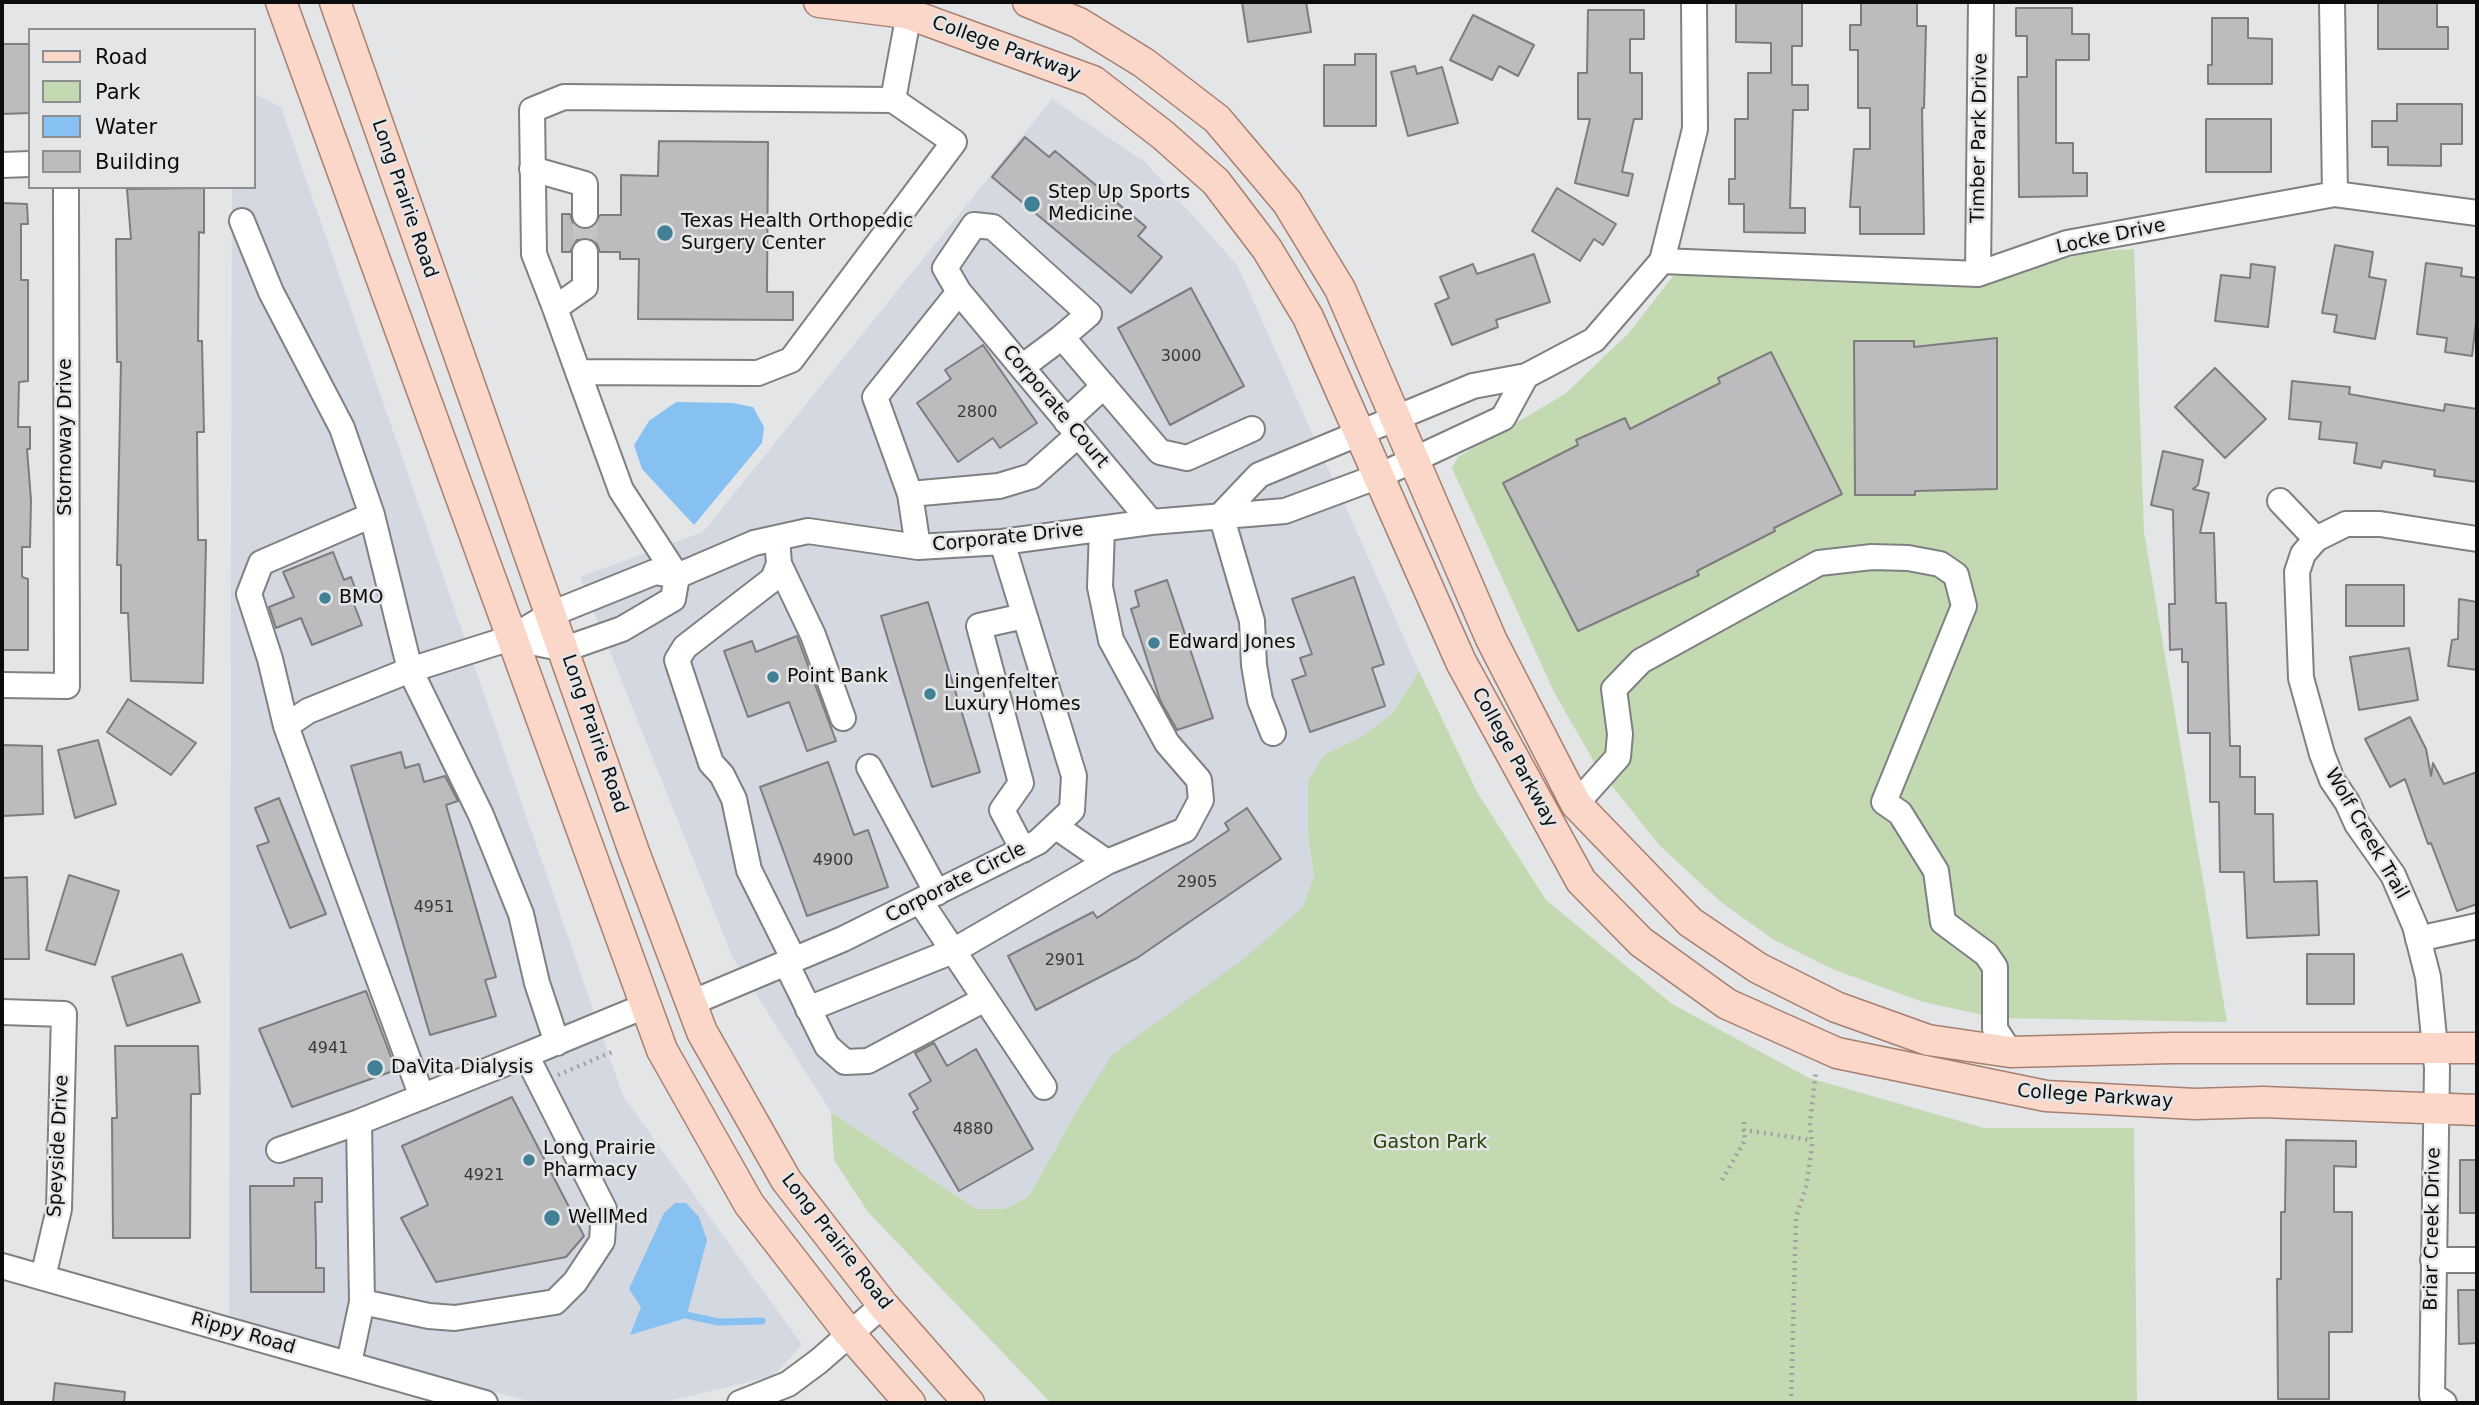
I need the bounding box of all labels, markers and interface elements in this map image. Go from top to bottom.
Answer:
street label: College Parkway [929,12,1083,86]
legend [28,28,256,189]
text: Road [95,45,148,69]
street label: Timber Park Drive [1967,53,1993,223]
text: Park [95,80,140,104]
text: Water [95,115,157,139]
street label: Long Prairie Road [366,117,442,281]
text: Building [95,150,180,174]
place label: Step Up Sports Medicine [1048,182,1190,226]
marker: Step Up Sports Medicine [1022,194,1042,214]
place label: Texas Health Orthopedic Surgery Center [681,211,913,255]
street label: Locke Drive [2054,214,2168,260]
marker: Texas Health Orthopedic Surgery Center [655,223,675,243]
street label: Corporate Court [997,341,1113,473]
house number: 3000 [1161,347,1201,367]
street label: Stornoway Drive [55,358,77,516]
house number: 2800 [957,403,997,423]
street label: Corporate Drive [931,519,1085,557]
place label: BMO [339,587,383,609]
marker: BMO [317,590,333,606]
place label: Edward Jones [1168,632,1296,654]
marker: Edward Jones [1146,635,1162,651]
street label: Long Prairie Road [556,652,632,816]
place label: Point Bank [787,666,888,688]
marker: Point Bank [765,669,781,685]
place label: Lingenfelter Luxury Homes [944,672,1081,716]
street label: College Parkway [1466,684,1562,832]
marker: Lingenfelter Luxury Homes [922,686,938,702]
street label: Wolf Creek Trail [2319,765,2413,903]
street label: Corporate Circle [882,838,1030,928]
house number: 4900 [813,851,853,871]
house number: 2905 [1177,873,1217,893]
house number: 4951 [414,898,454,918]
house number: 2901 [1045,951,1085,971]
house number: 4941 [308,1039,348,1059]
place label: DaVita Dialysis [391,1057,533,1079]
marker: DaVita Dialysis [365,1058,385,1078]
street label: Speyside Drive [44,1074,74,1218]
street label: College Parkway [2016,1080,2174,1114]
house number: 4880 [953,1120,993,1140]
park label: Gaston Park [1373,1132,1487,1154]
place label: Long Prairie Pharmacy [543,1138,656,1182]
street label: Briar Creek Drive [2420,1147,2446,1311]
marker: Long Prairie Pharmacy [521,1152,537,1168]
house number: 4921 [464,1166,504,1186]
street label: Long Prairie Road [776,1169,896,1315]
place label: WellMed [568,1207,648,1229]
marker: WellMed [542,1208,562,1228]
street label: Rippy Road [188,1308,298,1360]

